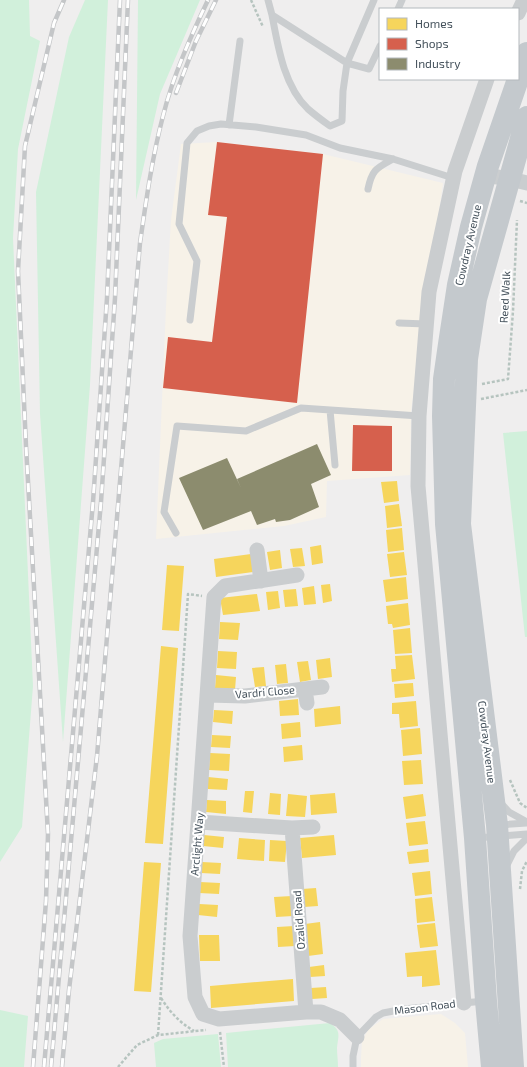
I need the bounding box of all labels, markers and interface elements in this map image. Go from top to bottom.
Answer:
legend [379,8,519,80]
text: Homes [415,16,453,30]
text: Shops [415,36,449,50]
text: Industry [415,56,461,70]
street label: Cowdray Avenue [452,203,483,287]
street label: Reed Walk [497,270,512,323]
street label: Vardri Close [235,682,295,701]
street label: Cowdray Avenue [476,700,499,784]
street label: Arclight Way [187,811,206,876]
street label: Ozalid Road [290,890,307,950]
street label: Mason Road [394,996,456,1017]

